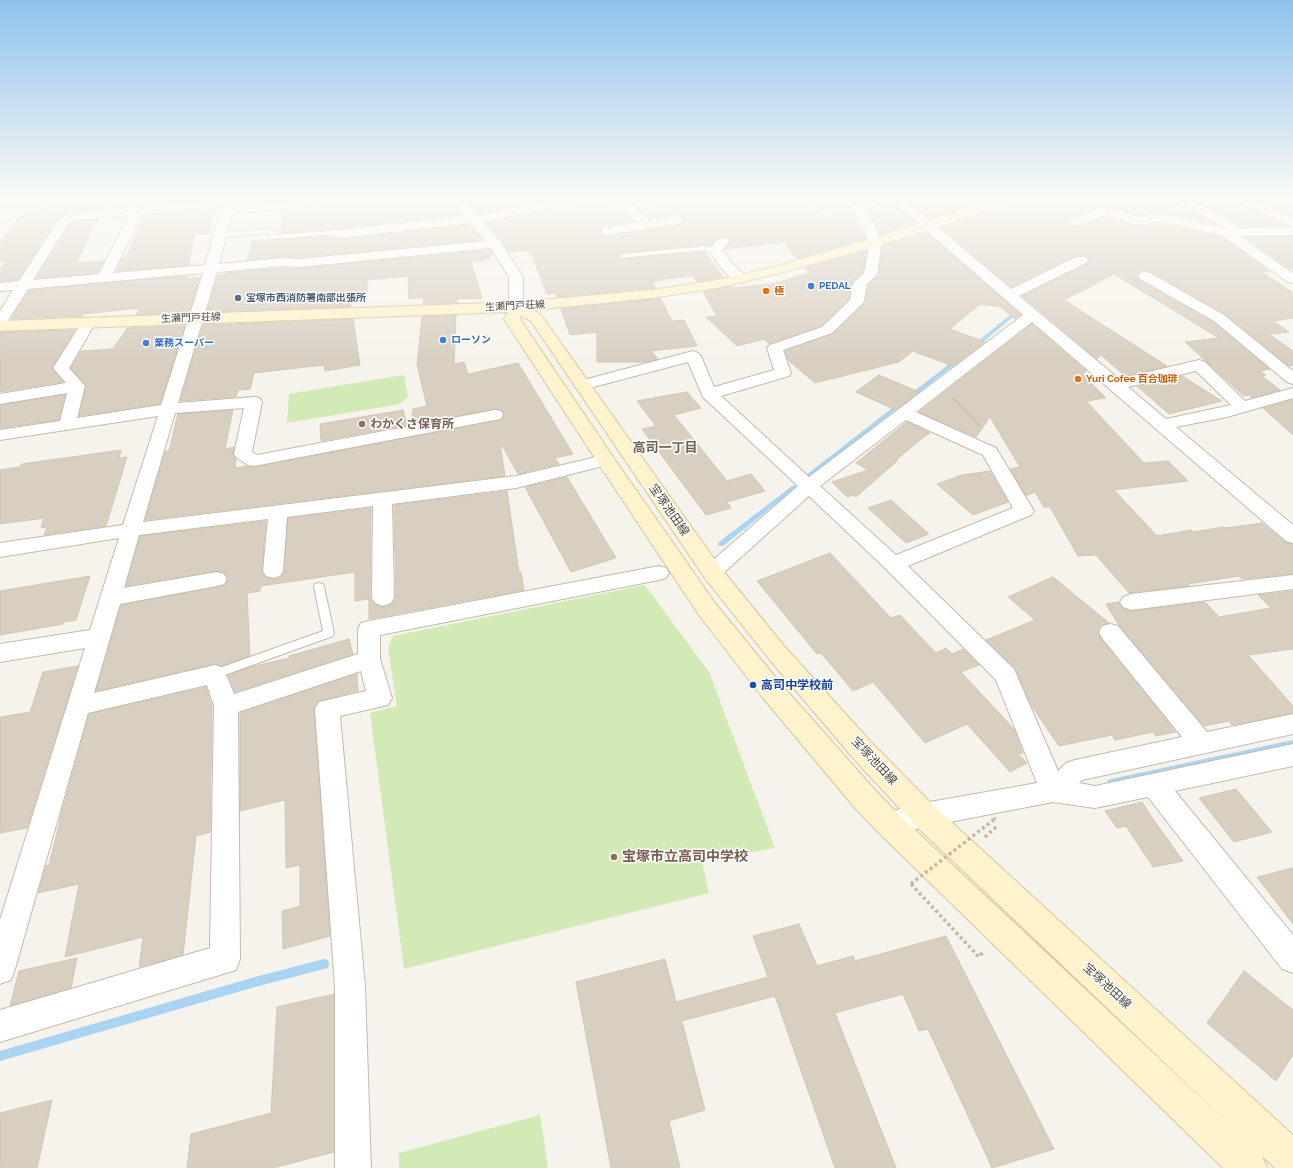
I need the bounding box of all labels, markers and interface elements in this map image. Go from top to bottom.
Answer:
place label: PEDAL [819,280,851,292]
marker: PEDAL [806,281,816,291]
place label: 極 [774,285,784,297]
marker: 極 [761,286,771,296]
place label: 宝塚市西消防署南部出張所 [246,292,366,304]
marker: 宝塚市西消防署南部出張所 [233,293,243,303]
street label: 生瀬門戸荘線 [485,298,545,314]
street label: 生瀬門戸荘線 [161,311,221,325]
place label: ローソン [451,334,491,346]
marker: ローソン [438,335,448,345]
place label: 業務スーパー [154,337,214,349]
marker: 業務スーパー [141,338,151,348]
place label: Yuri Cofee 百合珈琲 [1086,373,1178,385]
marker: Yuri Cofee 百合珈琲 [1073,374,1083,384]
place label: わかくさ保育所 [370,417,454,431]
marker: わかくさ保育所 [357,419,367,429]
district label: 高司一丁目 [633,440,697,456]
street label: 宝塚池田線 [646,481,692,539]
place label: 高司中学校前 [761,678,833,692]
marker: 高司中学校前 [748,680,758,690]
street label: 宝塚池田線 [848,734,900,788]
place label: 宝塚市立高司中学校 [622,849,748,865]
marker: 宝塚市立高司中学校 [609,852,619,862]
street label: 宝塚池田線 [1080,960,1134,1012]

